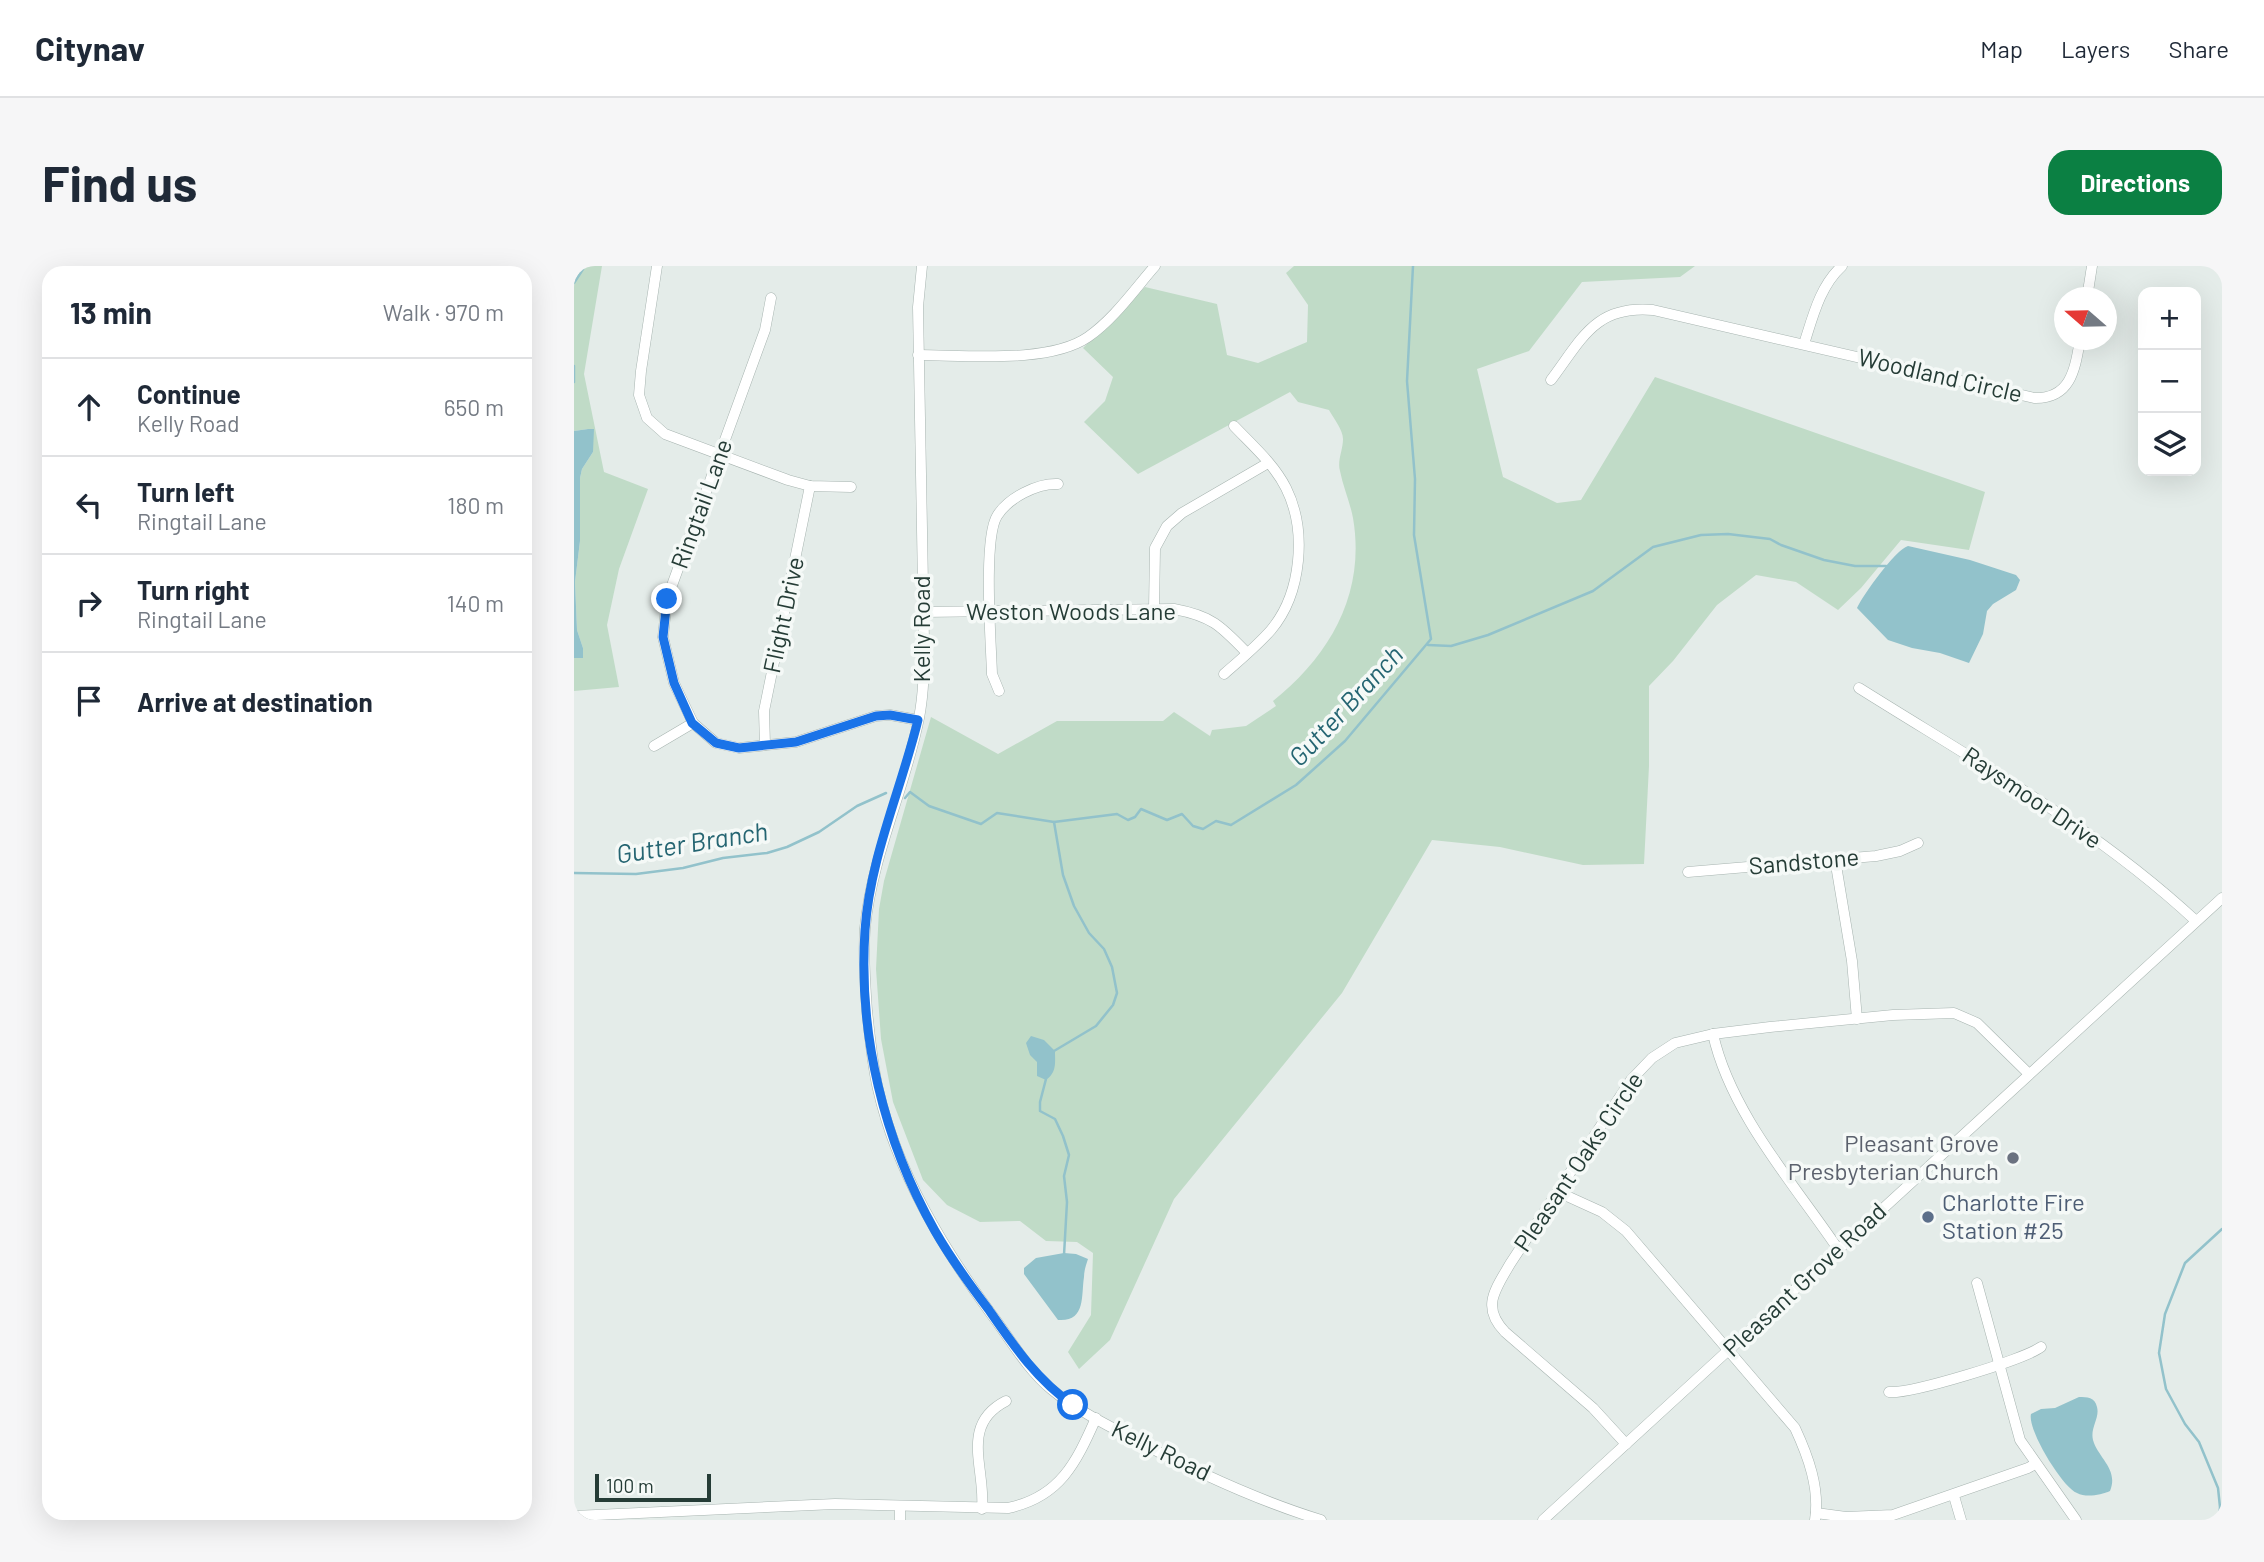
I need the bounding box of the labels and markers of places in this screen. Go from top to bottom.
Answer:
place label: Pleasant Grove Presbyterian Church [1788,1128,1999,1185]
marker: Pleasant Grove Presbyterian Church [2005,1150,2021,1166]
place label: Charlotte Fire Station #25 [1942,1187,2085,1244]
marker: Charlotte Fire Station #25 [1920,1209,1936,1225]

